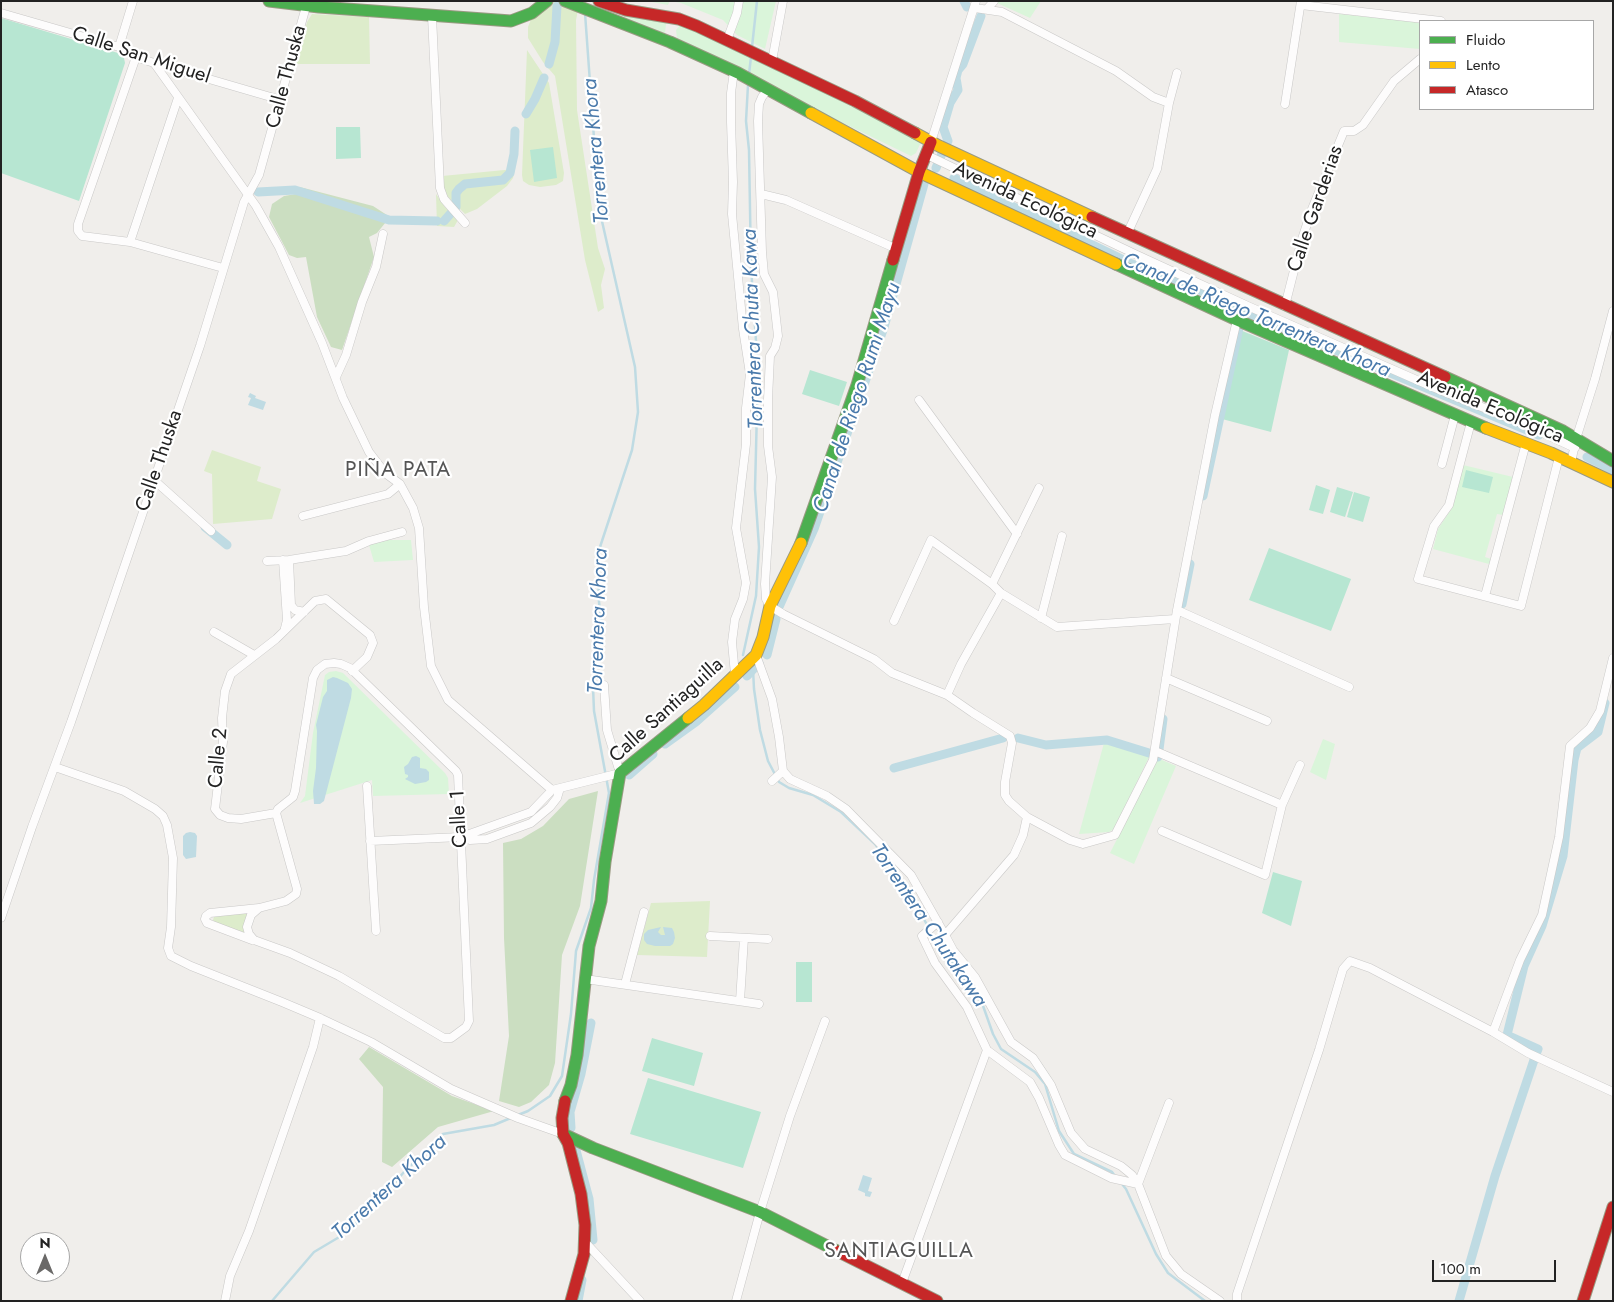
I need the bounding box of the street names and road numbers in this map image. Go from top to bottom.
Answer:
street label: Calle San Miguel [69,22,213,90]
street label: Calle Thuska [262,23,312,131]
street label: Calle Garderias [1283,143,1349,275]
street label: Avenida Ecológica [949,157,1101,245]
street label: Avenida Ecológica [1413,366,1567,450]
street label: Calle Thuska [131,407,189,515]
street label: Calle Santiaguilla [605,653,729,769]
street label: Calle 2 [204,727,234,789]
street label: Calle 1 [447,790,473,848]

